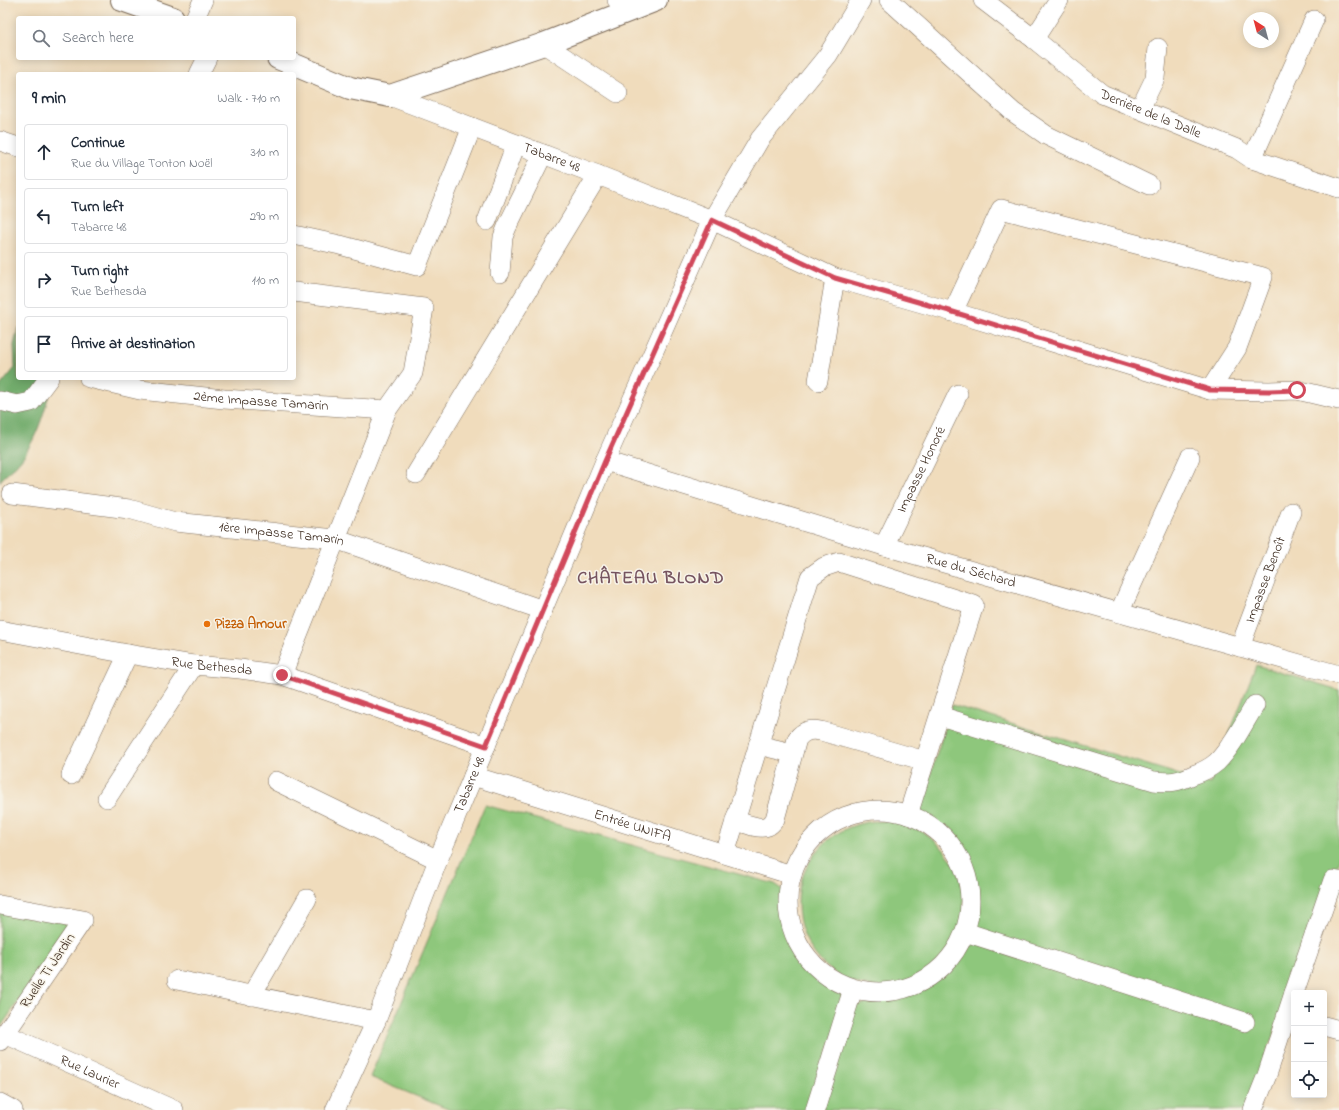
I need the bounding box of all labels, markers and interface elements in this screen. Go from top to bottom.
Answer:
north arrow [1243,12,1279,48]
search box [16,16,296,60]
icon: search [30,27,52,49]
text: Search here [62,27,134,49]
street label: Derrière de la Dalle [1096,83,1205,144]
text: 9 min [32,86,66,111]
text: Walk · 710 m [217,89,280,108]
text: Continue [71,132,125,154]
street label: Tabarre 48 [520,137,584,178]
icon: ahead [33,141,55,163]
text: 310 m [251,143,279,162]
text: Rue du Village Tonton Noël [71,154,212,173]
text: Turn left [71,196,124,218]
icon: left [33,205,55,227]
text: 290 m [250,207,279,226]
text: Tabarre 48 [71,218,127,237]
text: Turn right [71,260,129,282]
icon: right [33,269,55,291]
text: 110 m [252,271,279,290]
text: Rue Bethesda [71,282,147,301]
icon: arrive [33,333,55,355]
text: Arrive at destination [71,333,195,355]
route start [1288,381,1306,399]
street label: 2ème Impasse Tamarin [193,385,329,417]
street label: Impasse Honoré [891,422,951,516]
street label: 1ère Impasse Tamarin [218,516,347,552]
street label: Impasse Benoît [1240,533,1291,626]
street label: Rue du Séchard [923,548,1019,593]
district label: CHÂTEAU BLOND [577,565,725,592]
place label: Pizza Amour [215,614,287,635]
marker: Pizza Amour [202,619,212,629]
street label: Rue Bethesda [170,651,254,681]
route end [273,666,291,684]
street label: Tabarre 48 [448,753,491,817]
street label: Entrée UNIFA [591,804,674,847]
street label: Ruelle Ti Jardin [15,929,81,1013]
map controls [1291,990,1327,1098]
button: + [1291,990,1327,1026]
button: − [1291,1026,1327,1062]
street label: Rue Laurier [56,1050,124,1095]
button: locate [1291,1062,1327,1098]

